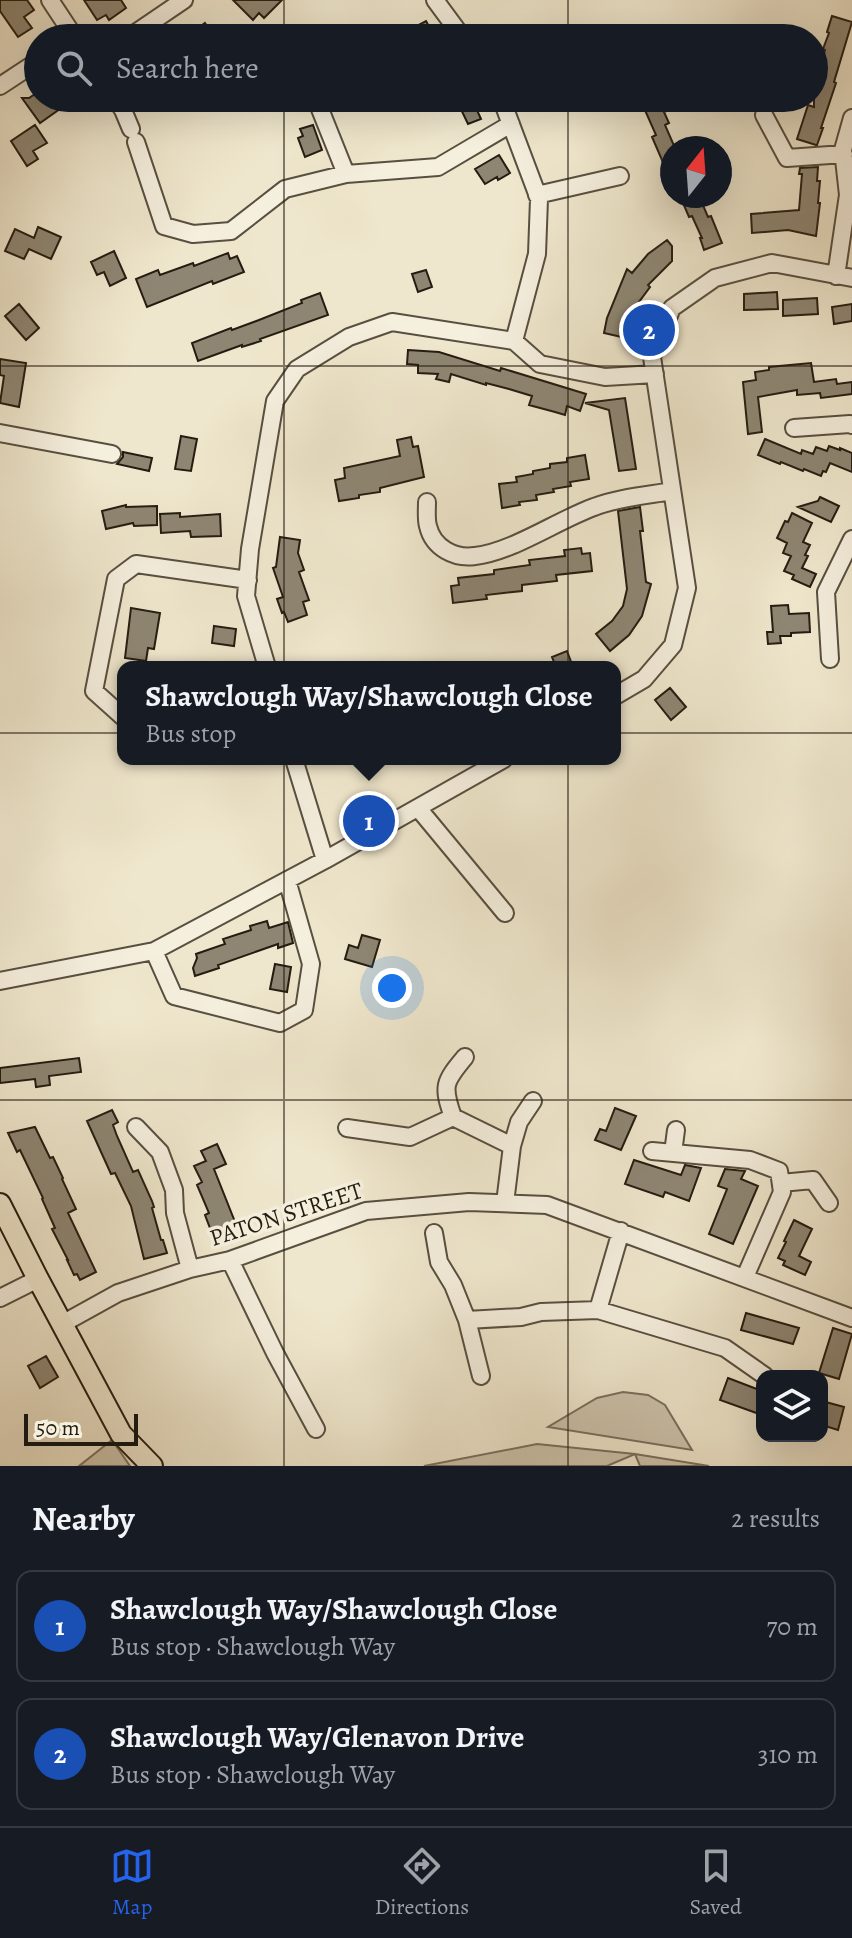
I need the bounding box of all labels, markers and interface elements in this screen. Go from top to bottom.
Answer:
search box [24,24,828,112]
icon: search [52,46,96,90]
text: Search here [116,48,259,88]
north arrow [660,136,732,208]
pin: 2 [623,300,675,360]
popup [117,661,621,765]
text: Shawclough Way/Shawclough Close [145,676,593,716]
text: Bus stop [145,716,236,751]
pin: 1 [343,791,395,851]
your location [372,968,412,1008]
street label: PATON STREET [205,1174,367,1254]
map controls [756,1370,828,1442]
button: layers [756,1370,828,1442]
scale bar [24,1410,138,1446]
text: 50 m [36,1413,80,1443]
text: Nearby [32,1495,135,1542]
text: 2 results [731,1501,820,1536]
text: Shawclough Way/Shawclough Close [110,1589,557,1629]
text: 1 [55,1609,65,1644]
text: 70 m [766,1609,818,1644]
text: Bus stop · Shawclough Way [110,1629,395,1664]
text: Shawclough Way/Glenavon Drive [110,1717,524,1757]
text: 2 [54,1737,66,1772]
text: 310 m [758,1737,818,1772]
text: Bus stop · Shawclough Way [110,1757,395,1792]
tab: Map [110,1844,154,1922]
tab: Directions [375,1844,469,1922]
tab: Saved [690,1844,742,1922]

